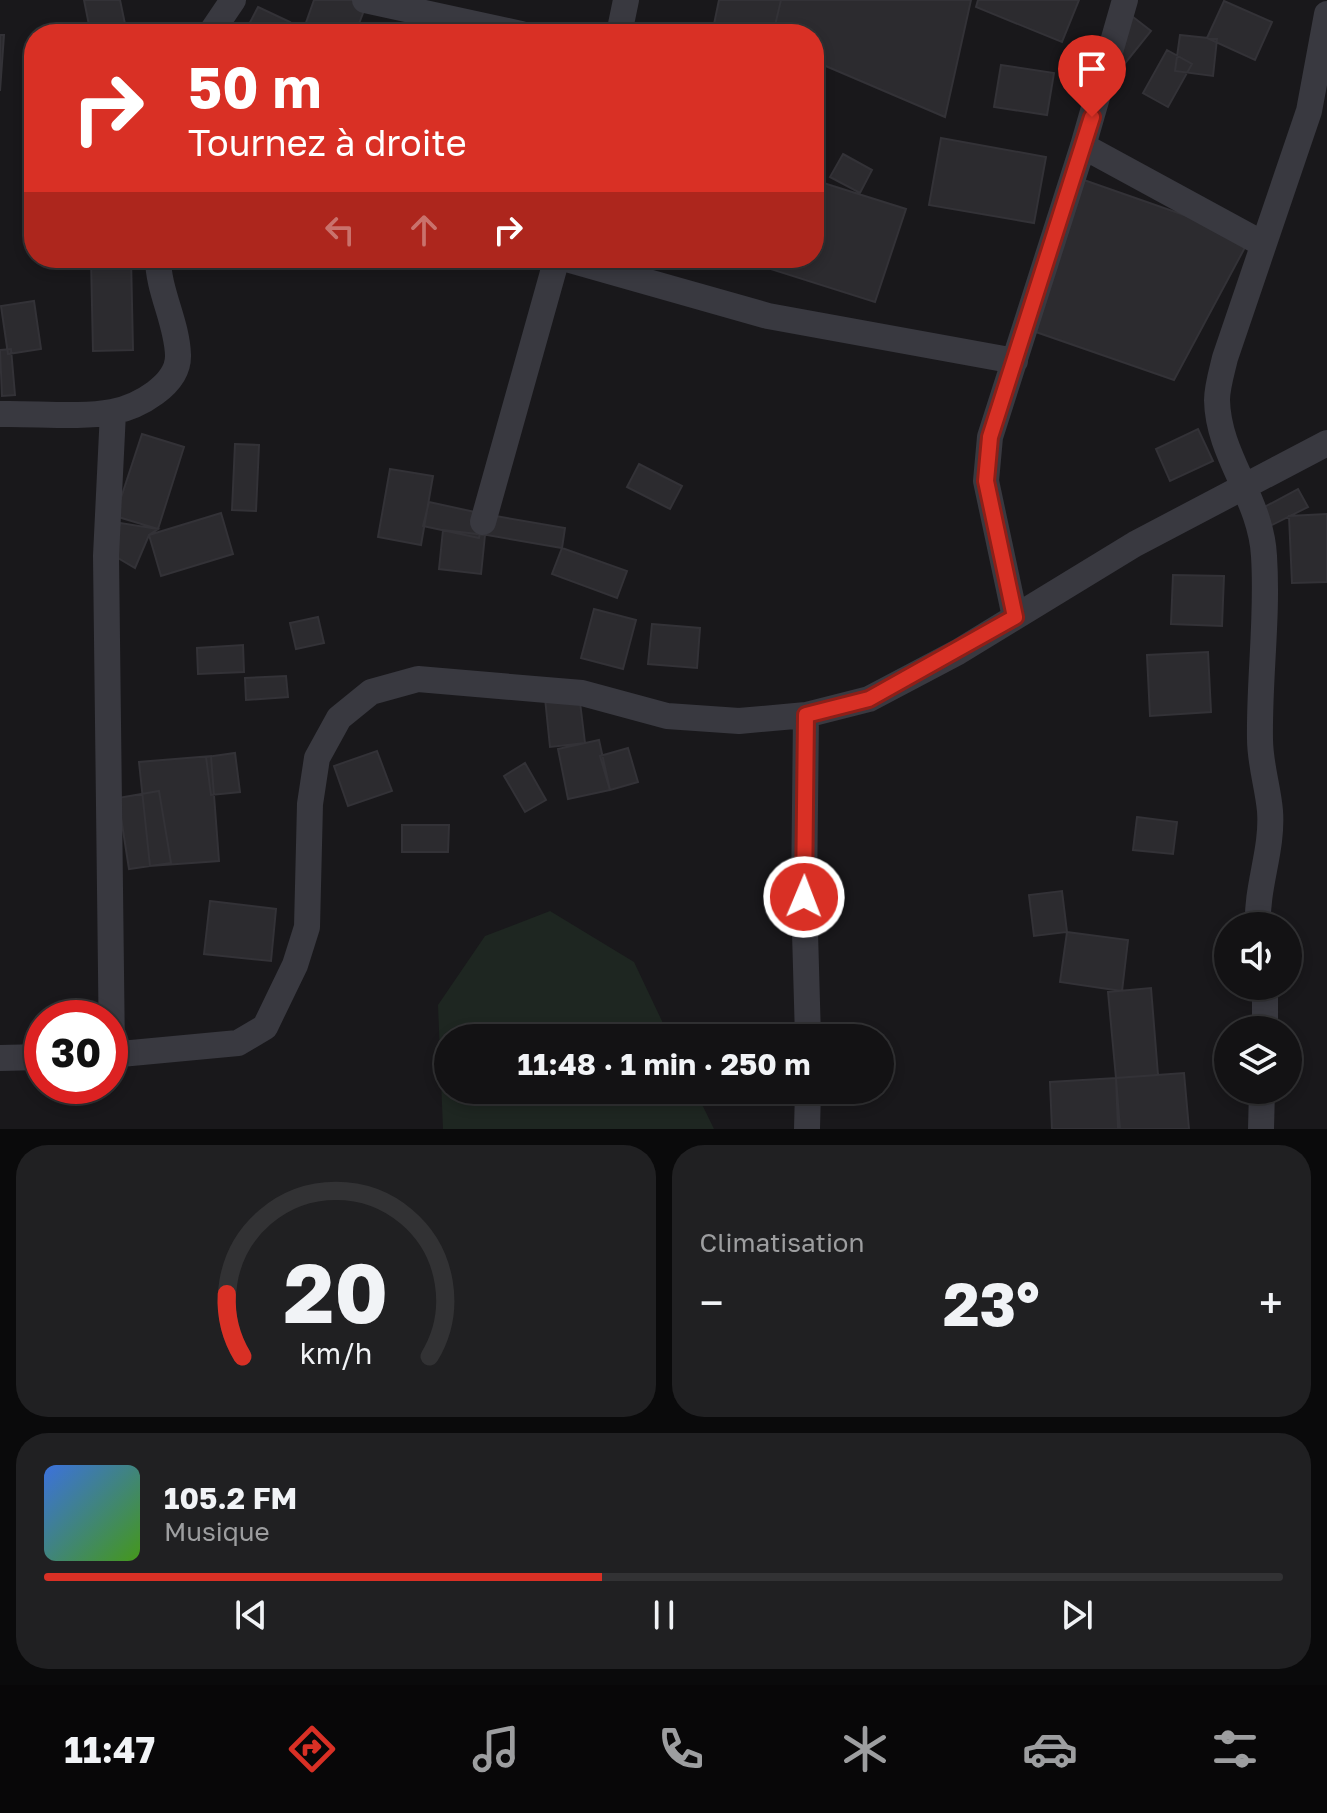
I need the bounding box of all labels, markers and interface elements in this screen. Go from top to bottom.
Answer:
pin [1058,35,1126,117]
icon: arrive [1070,47,1114,91]
text: 50 m [188,53,322,120]
icon: right [56,56,160,160]
text: Tournez à droite [188,121,467,164]
icon: left [318,208,362,252]
icon: ahead [402,208,446,252]
icon: right [486,208,530,252]
position arrow [762,855,846,939]
map controls [1214,912,1302,1104]
button: sound [1214,912,1302,1000]
speed limit sign: 30 [24,1000,128,1104]
button: layers [1214,1016,1302,1104]
text: 11:48 · 1 min · 250 m [517,1046,811,1082]
text: Climatisation [700,1227,864,1258]
text: 20 [283,1241,388,1341]
text: 23° [943,1267,1040,1339]
text: − [700,1276,724,1329]
text: + [1259,1276,1283,1329]
text: km/h [299,1336,372,1370]
text: 105.2 FM [164,1480,297,1516]
text: Musique [164,1516,270,1547]
icon: previous [229,1593,273,1637]
icon: pause [642,1593,686,1637]
icon: next [1055,1593,1099,1637]
icon: directions [284,1721,340,1777]
icon: music [468,1721,524,1777]
icon: phone [653,1721,709,1777]
icon: climate [837,1721,893,1777]
icon: car [1022,1721,1078,1777]
icon: filters [1207,1721,1263,1777]
text: 11:47 [64,1728,155,1771]

